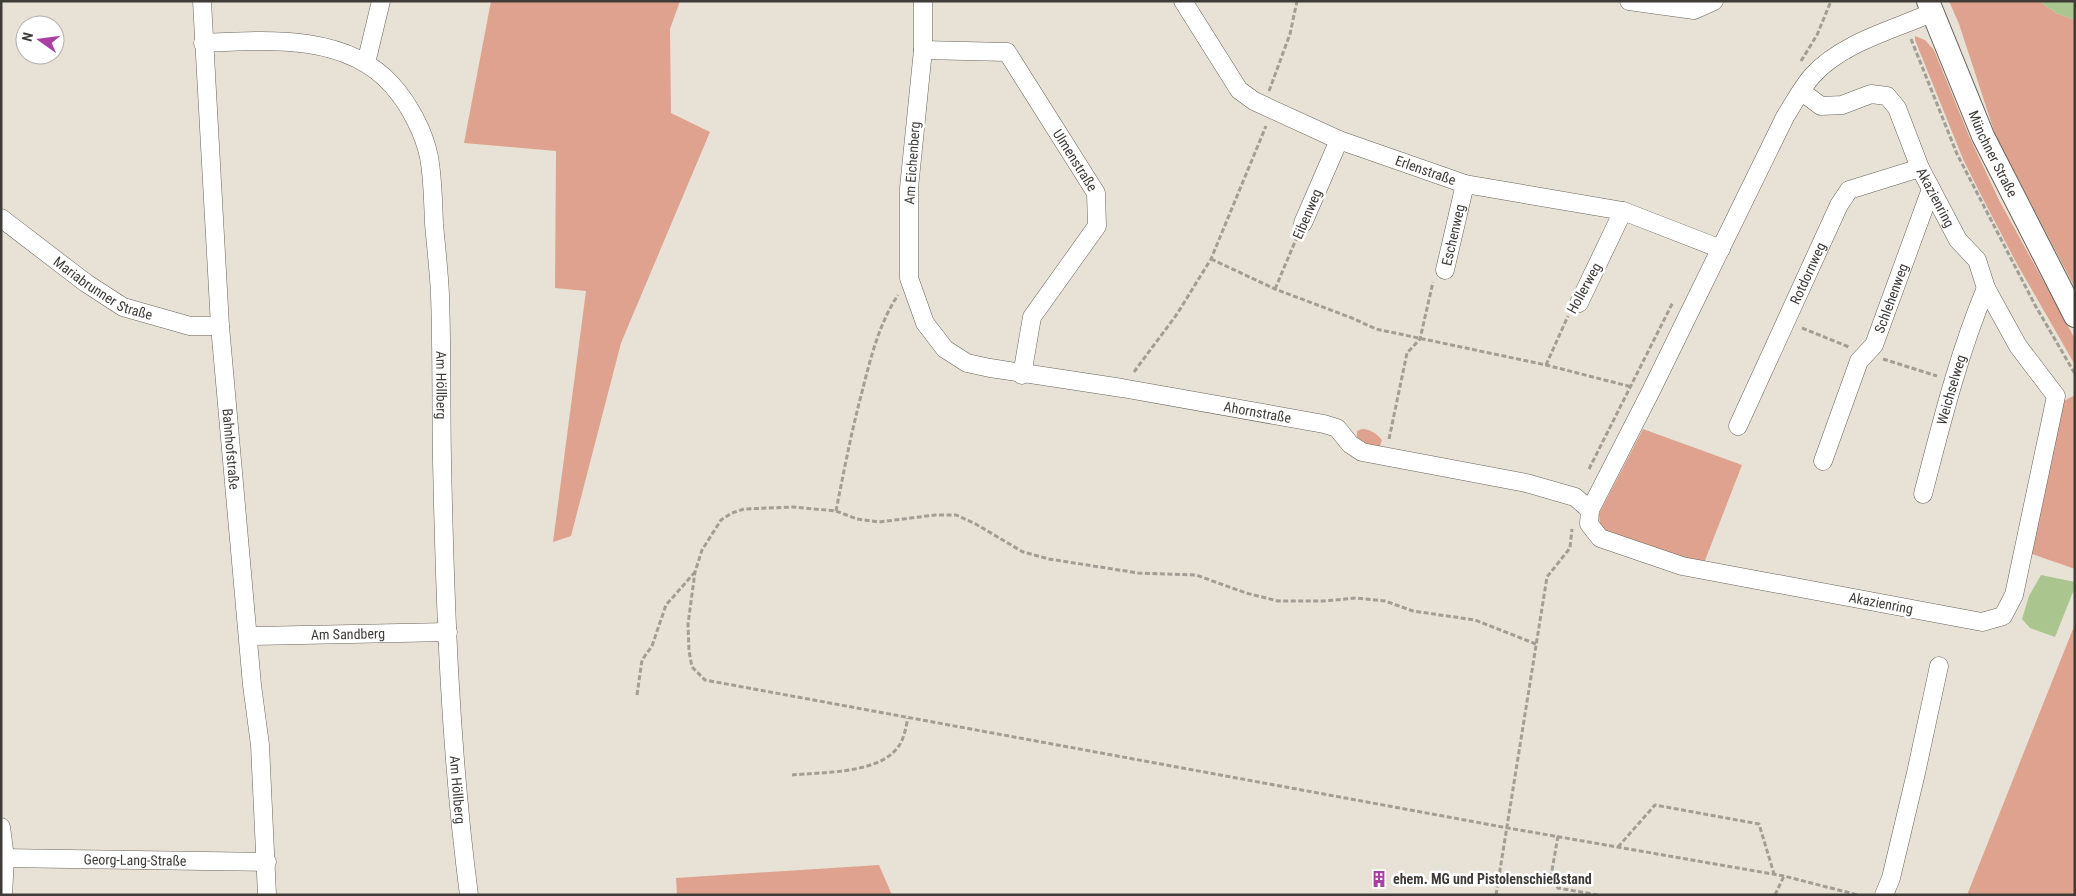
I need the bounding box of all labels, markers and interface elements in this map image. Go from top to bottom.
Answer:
north arrow [15,15,65,65]
text: N [19,31,36,43]
street label: Münchner Straße [1965,108,2021,200]
street label: Am Eichenberg [901,121,923,205]
street label: Ulmenstraße [1050,126,1101,195]
street label: Erlenstraße [1393,152,1458,188]
street label: Akazienring [1913,165,1958,230]
street label: Eibenweg [1289,186,1325,242]
street label: Eschenweg [1438,203,1468,267]
street label: Rotdornweg [1787,240,1829,307]
street label: Mariabrunner Straße [51,253,155,323]
street label: Hollerweg [1564,260,1604,316]
street label: Schlehenweg [1871,261,1911,335]
street label: Am Höllberg [433,351,450,419]
street label: Weichselweg [1933,353,1969,427]
street label: Ahornstraße [1223,398,1293,426]
street label: Bahnhofstraße [219,408,243,491]
street label: Akazienring [1848,589,1914,617]
street label: Am Sandberg [311,625,385,643]
street label: Am Höllberg [447,755,469,825]
street label: Georg-Lang-Straße [83,851,187,869]
building icon: ehem. MG und Pistolenschießstand [1369,869,1389,889]
place label: ehem. MG und Pistolenschießstand [1393,871,1592,887]

